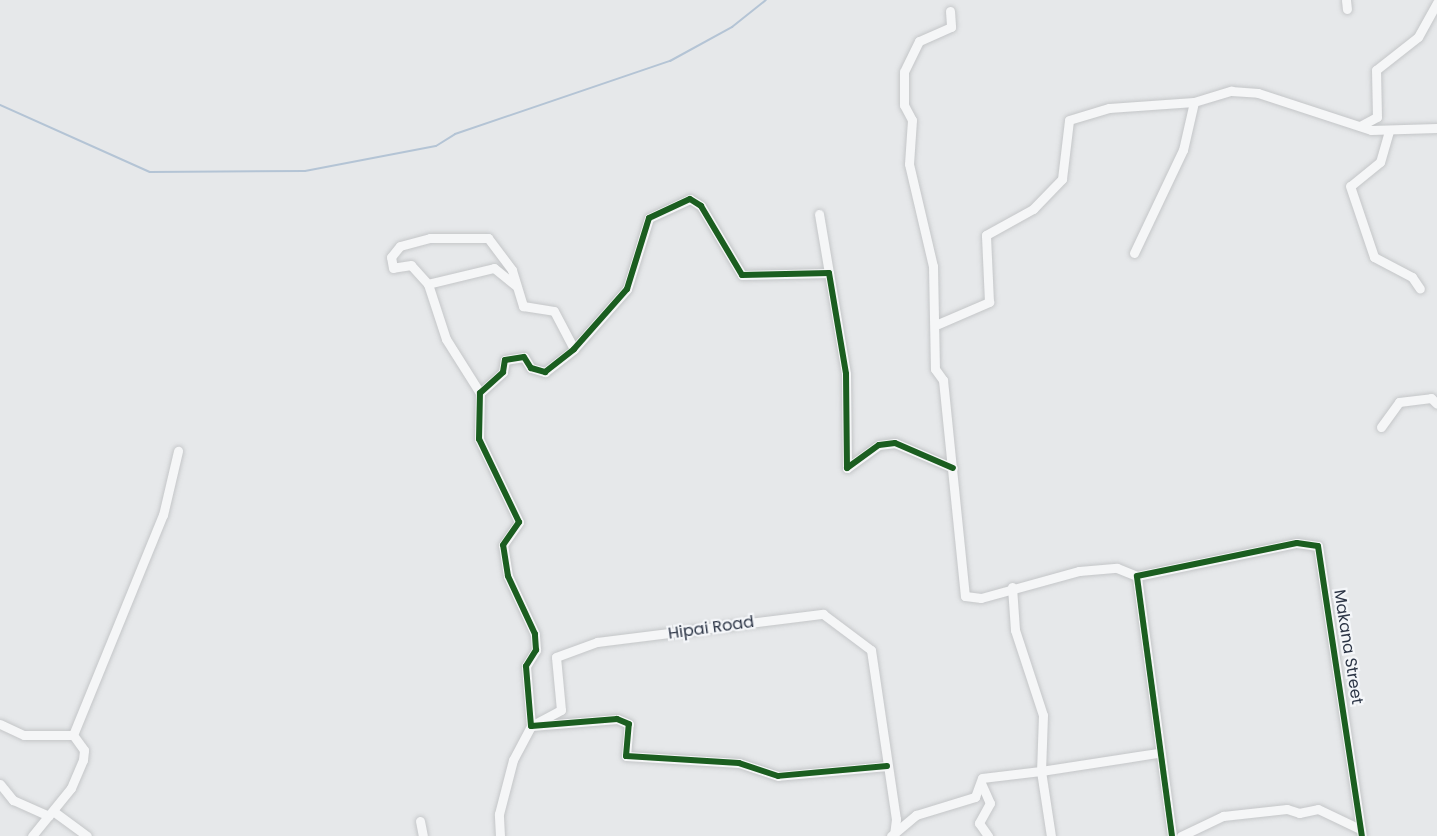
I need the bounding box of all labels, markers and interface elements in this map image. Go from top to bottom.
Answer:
street label: Makana Street [1329,588,1367,706]
street label: Hipai Road [667,612,755,644]

